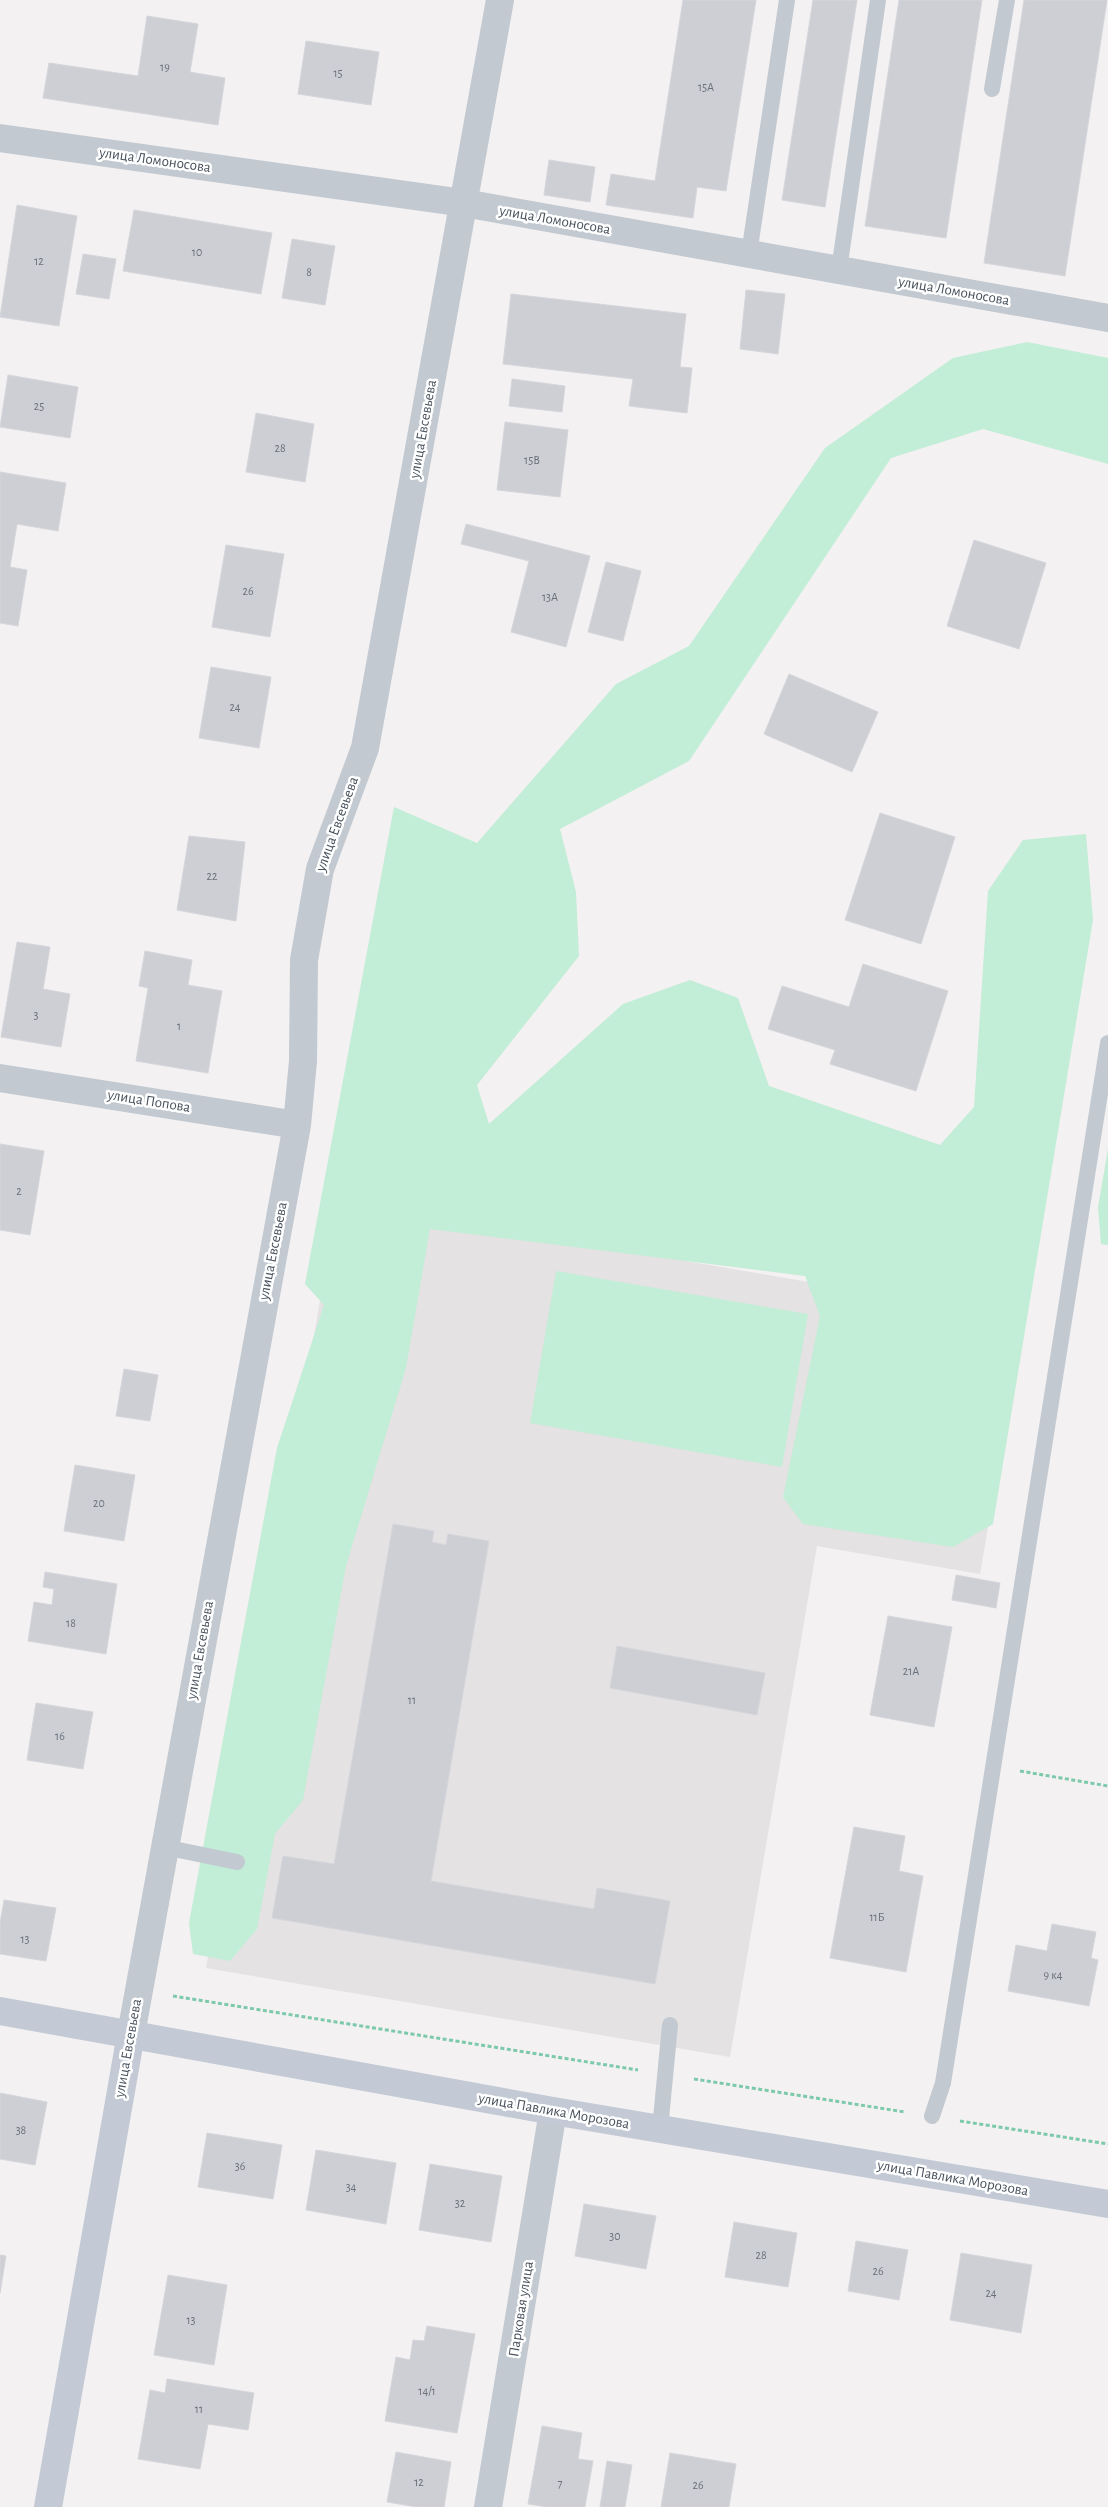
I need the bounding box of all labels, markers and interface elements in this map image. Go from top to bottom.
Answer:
house number: 19 [160,61,170,73]
house number: 15 [333,67,343,79]
house number: 15А [698,81,714,93]
street label: улица Ломоносова [97,145,212,175]
street label: улица Ломоносова [497,203,612,237]
house number: 10 [192,246,202,258]
house number: 12 [34,255,44,267]
house number: 8 [306,266,312,278]
street label: улица Ломоносова [896,274,1011,308]
street label: улица Евсевьева [407,378,439,480]
house number: 25 [34,400,44,412]
house number: 28 [274,442,286,454]
house number: 15В [524,454,540,466]
house number: 26 [242,585,254,597]
house number: 13А [542,591,558,603]
house number: 24 [229,701,241,713]
street label: улица Евсевьева [313,774,361,874]
house number: 22 [207,870,218,882]
house number: 3 [34,1009,39,1021]
house number: 1 [177,1020,181,1032]
street label: улица Попова [106,1087,192,1115]
house number: 2 [16,1185,22,1197]
street label: улица Евсевьева [256,1200,290,1302]
house number: 20 [93,1497,105,1509]
street label: улица Евсевьева [184,1599,216,1701]
house number: 18 [66,1617,76,1629]
house number: 21А [903,1665,919,1677]
house number: 11 [408,1694,416,1706]
house number: 16 [55,1730,65,1742]
house number: 11Б [869,1911,885,1923]
house number: 13 [20,1933,30,1945]
house number: 9 к4 [1044,1969,1063,1981]
street label: улица Евсевьева [112,1997,144,2099]
street label: улица Павлика Морозова [476,2090,631,2132]
house number: 38 [16,2124,27,2136]
street label: улица Павлика Морозова [875,2157,1030,2199]
house number: 36 [235,2160,246,2172]
house number: 34 [346,2181,357,2193]
house number: 32 [455,2197,466,2209]
house number: 30 [609,2230,621,2242]
house number: 28 [755,2249,767,2261]
street label: Парковая улица [506,2260,536,2358]
house number: 26 [872,2265,884,2277]
house number: 24 [985,2287,997,2299]
house number: 13 [186,2314,196,2326]
house number: 14/1 [418,2385,436,2397]
house number: 11 [195,2403,203,2415]
house number: 12 [414,2476,424,2488]
house number: 7 [557,2477,563,2489]
house number: 26 [692,2479,704,2491]

